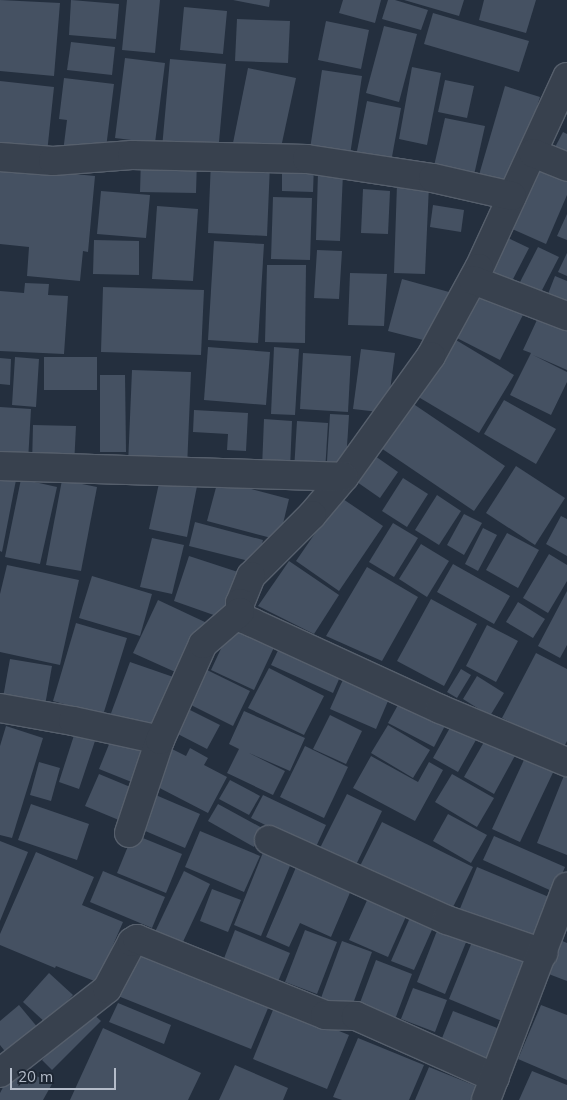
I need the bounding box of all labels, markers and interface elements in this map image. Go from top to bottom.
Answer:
scale bar [12,1058,119,1090]
text: 20 m [18,1067,53,1086]

